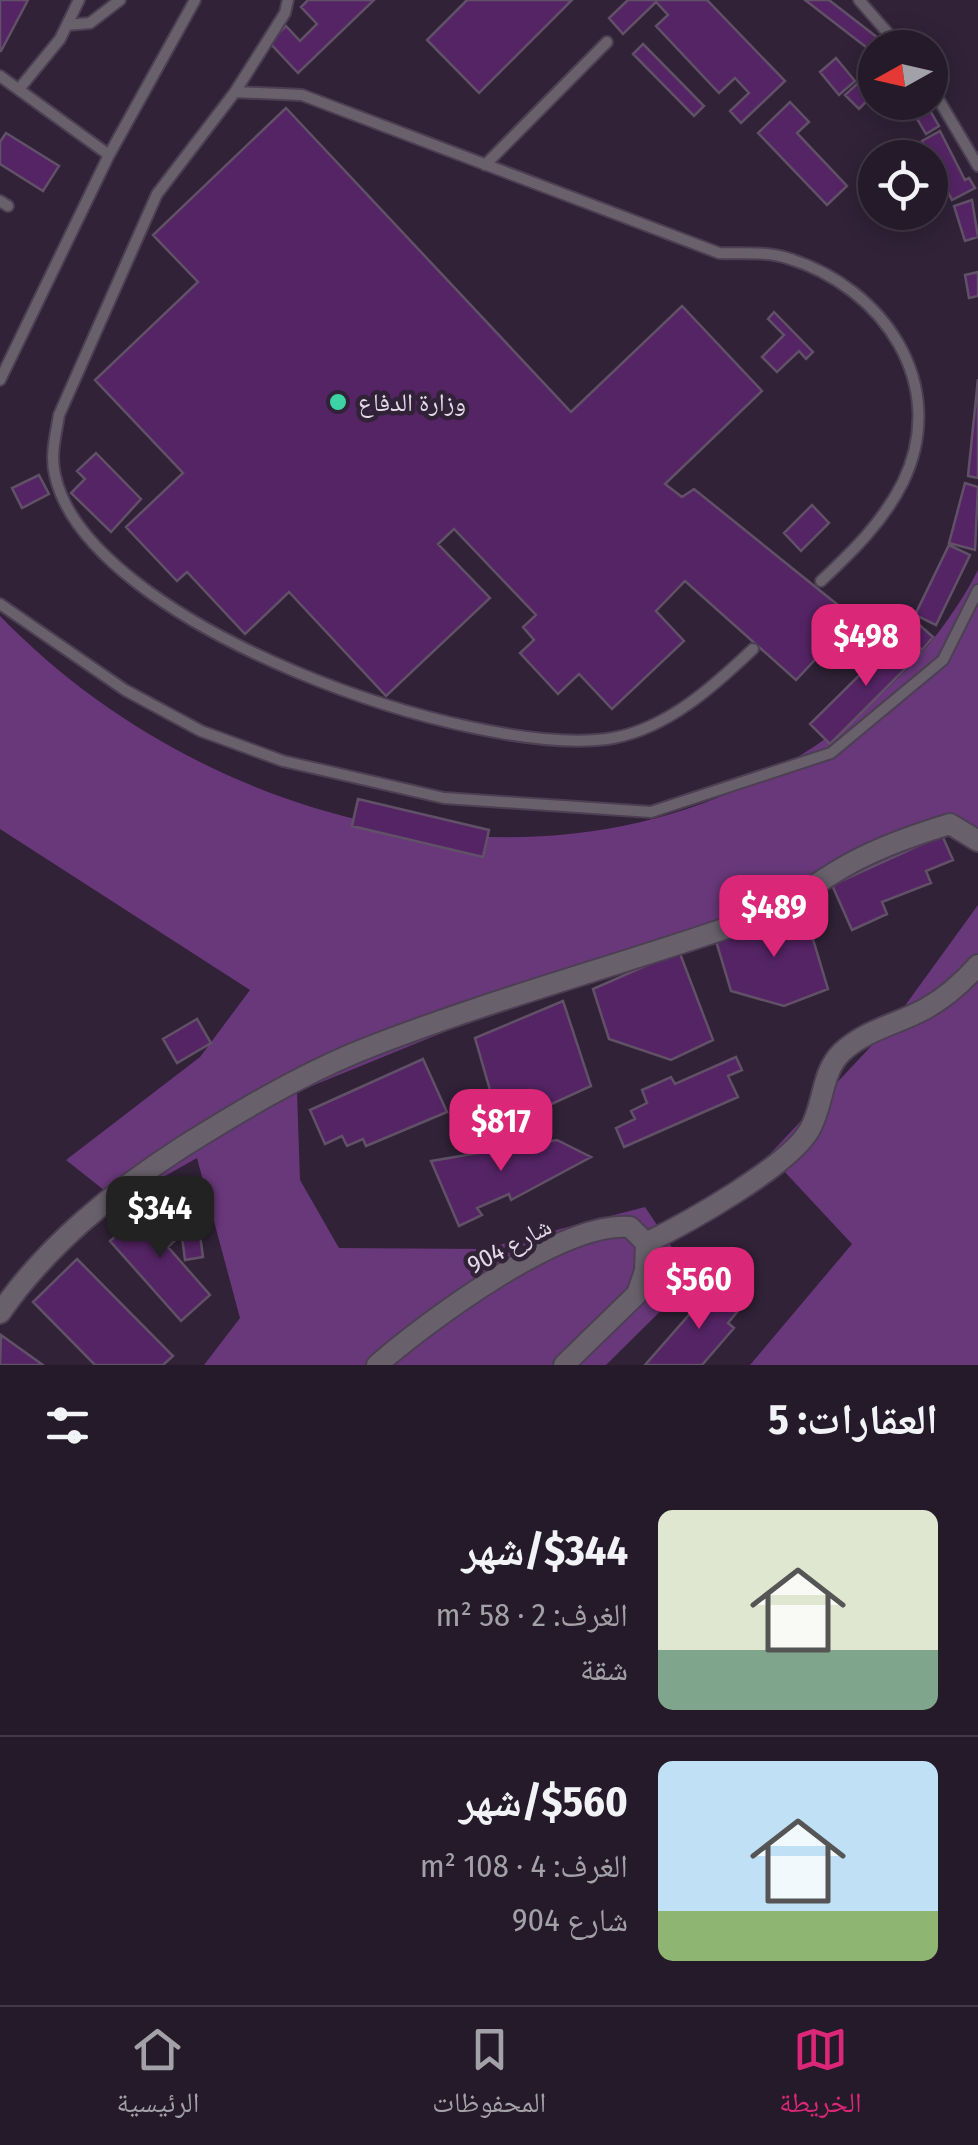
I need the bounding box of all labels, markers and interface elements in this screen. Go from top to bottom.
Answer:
north arrow [858,30,948,120]
map controls [858,30,948,230]
button: locate [858,140,948,230]
place label: وزارة الدفاع [358,388,466,418]
marker: وزارة الدفاع [327,391,349,413]
pin: $498 [807,604,925,689]
text: $498 [833,617,899,655]
pin: $489 [715,875,833,960]
text: $489 [741,888,807,926]
pin: $817 [442,1089,560,1174]
text: $817 [471,1102,531,1140]
pin: $344 [101,1176,219,1261]
text: $344 [128,1189,192,1227]
street label: شارع 904 [462,1211,557,1280]
pin: $560 [640,1247,758,1332]
text: $560 [666,1260,732,1298]
text: العقارات: 5 [768,1395,938,1445]
icon: filters [40,1398,95,1453]
text: $344/شهر [462,1526,628,1576]
icon: home [738,1550,858,1670]
text: الغرف: 2 · 58 m² [436,1596,628,1634]
text: شقة [580,1650,628,1688]
text: $560/شهر [459,1777,628,1827]
icon: home [738,1801,858,1921]
text: الغرف: 4 · 108 m² [420,1847,628,1885]
text: شارع 904 [512,1901,628,1939]
tab: الرئيسية [116,2022,199,2130]
tab: المحفوظات [432,2022,546,2130]
tab: الخريطة [779,2022,862,2130]

